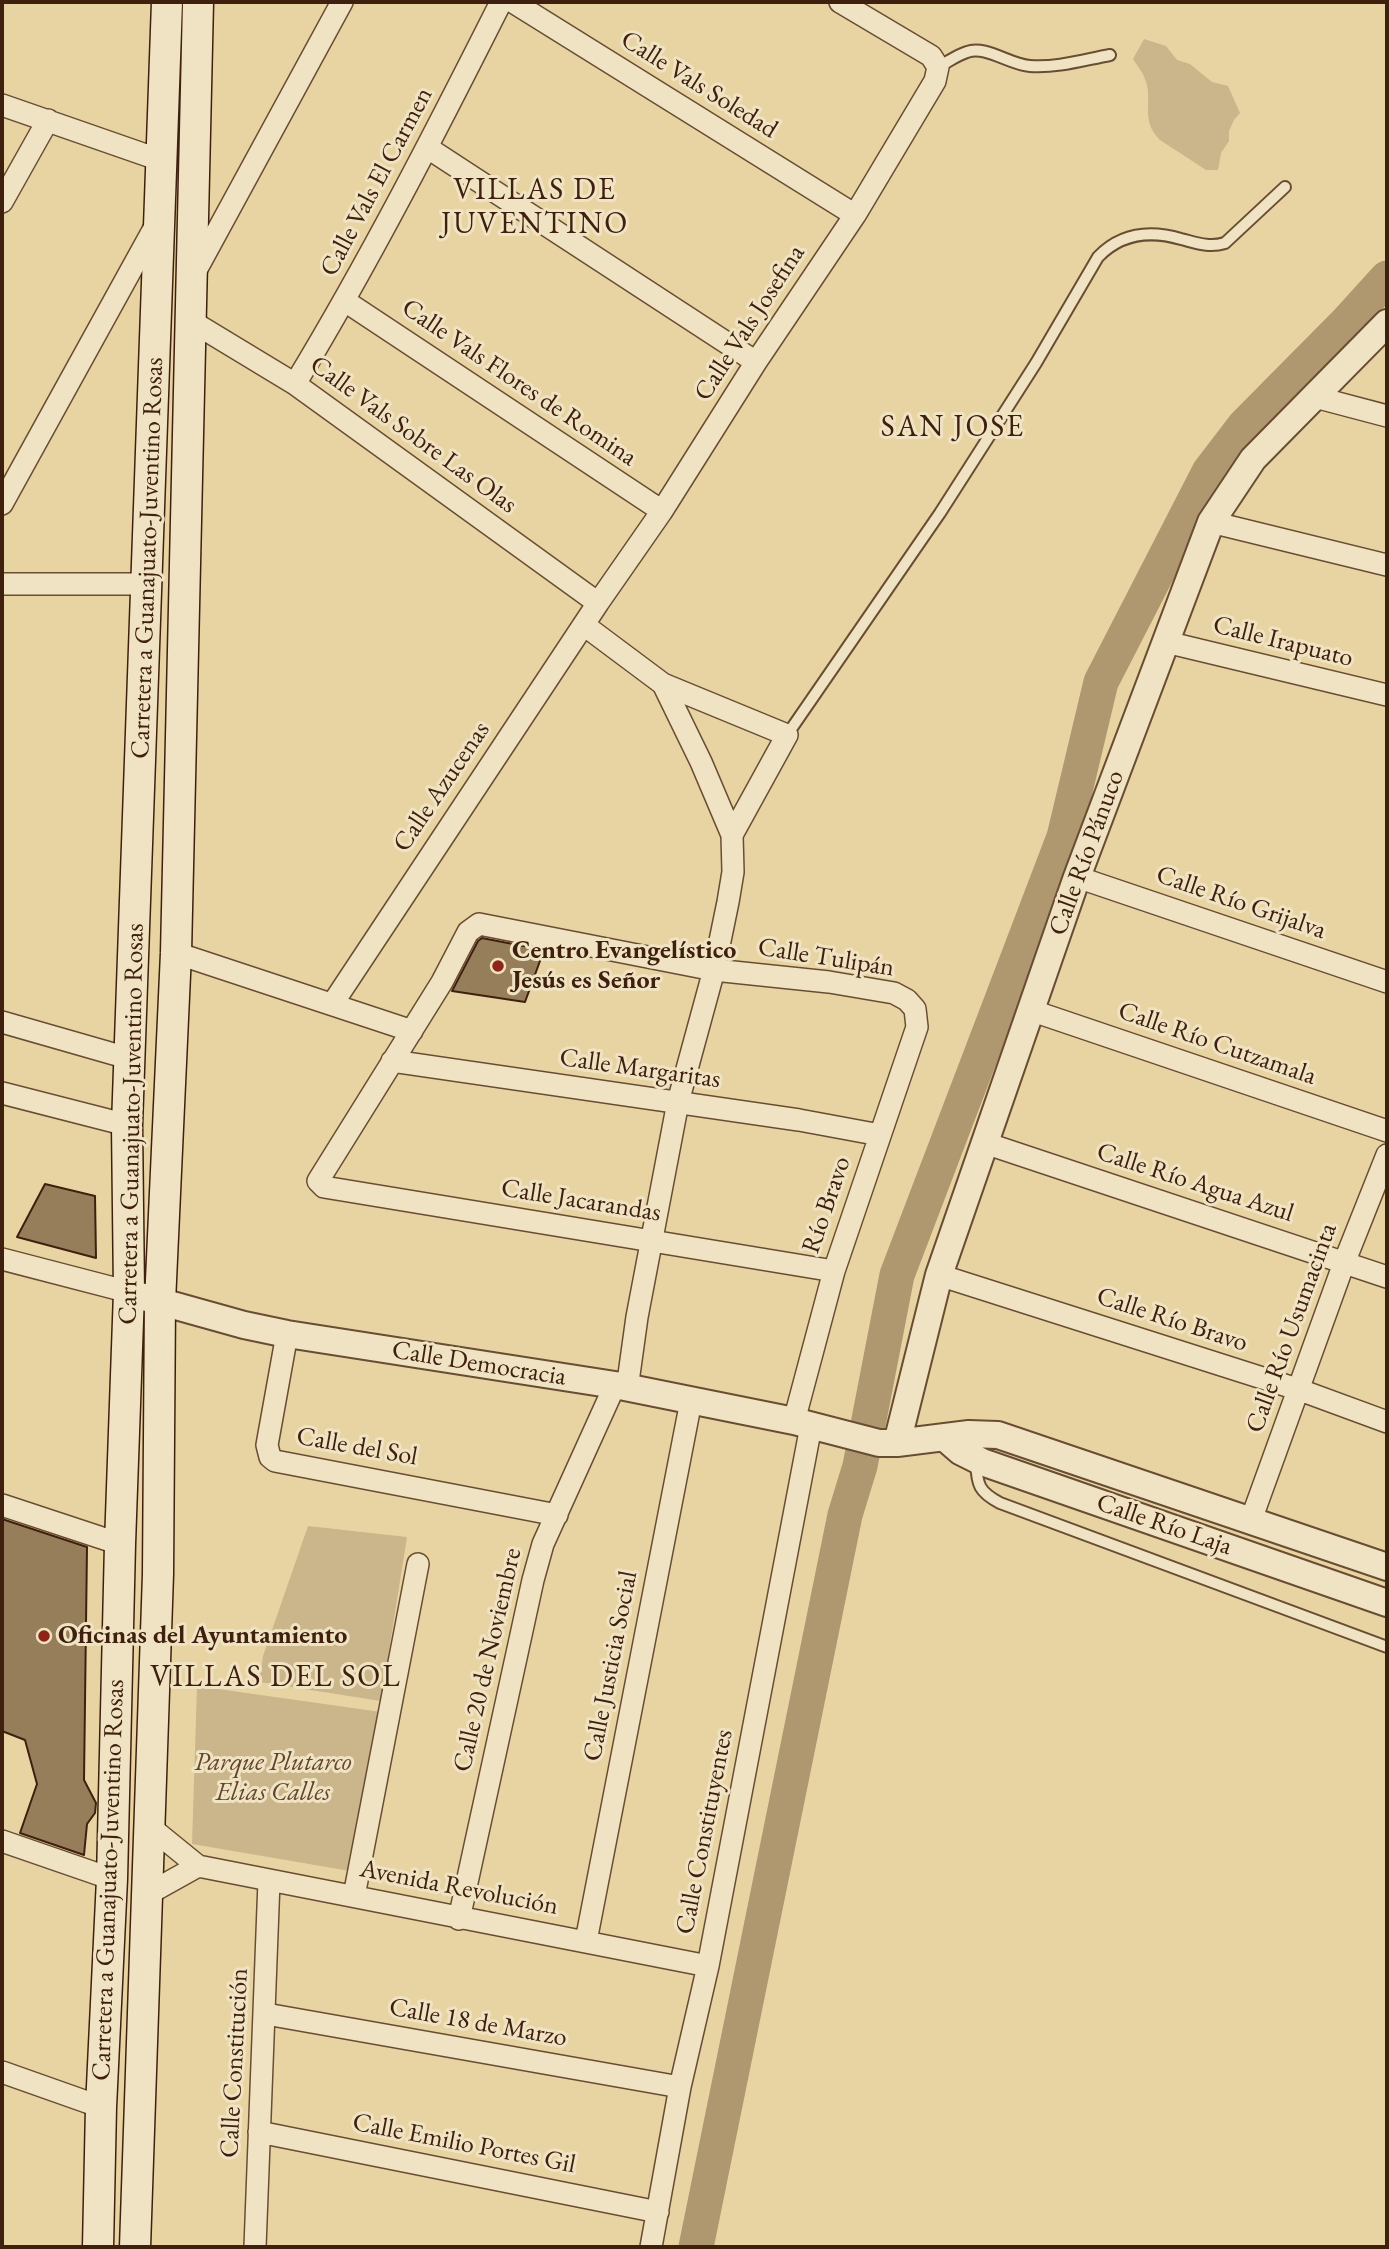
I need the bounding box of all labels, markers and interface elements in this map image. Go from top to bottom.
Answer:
street label: Calle Vals Soledad [615,24,783,146]
street label: Calle Vals El Carmen [314,82,440,282]
district label: VILLAS DE JUVENTINO [442,173,628,244]
street label: Calle Vals Josefina [688,239,812,407]
street label: Calle Vals Flores de Romina [395,293,643,473]
street label: Calle Vals Sobre Las Olas [303,349,523,521]
street label: Carretera a Guanajuato-Juventino Rosas [125,357,171,759]
district label: SAN JOSE [882,410,1024,446]
street label: Calle Irapuato [1210,610,1356,674]
street label: Calle Azucenas [387,716,497,858]
street label: Calle Río Pánuco [1043,766,1131,940]
street label: Calle Río Grijalva [1152,859,1330,947]
street label: Carretera a Guanajuato-Juventino Rosas [113,923,151,1325]
street label: Calle Tulipán [756,932,896,984]
place label: Centro Evangelístico Jesús es Señor [512,935,736,996]
marker: Centro Evangelístico Jesús es Señor [490,958,506,974]
street label: Calle Río Cutzamala [1114,995,1320,1093]
street label: Calle Margaritas [557,1042,723,1096]
street label: Calle Río Agua Azul [1092,1136,1298,1230]
street label: Río Bravo [796,1152,858,1258]
street label: Calle Jacarandas [499,1173,663,1229]
street label: Calle Río Usumacinta [1240,1219,1344,1437]
street label: Calle Río Bravo [1093,1281,1251,1359]
street label: Calle Democracia [390,1335,568,1393]
street label: Calle del Sol [294,1421,420,1473]
street label: Calle Río Laja [1092,1487,1236,1563]
street label: Calle 20 de Noviembre [447,1545,529,1775]
street label: Calle Justicia Social [577,1568,645,1764]
place label: Oficinas del Ayuntamiento [58,1620,347,1652]
marker: Oficinas del Ayuntamiento [36,1628,52,1644]
district label: VILLAS DEL SOL [152,1660,400,1696]
street label: Carretera a Guanajuato-Juventino Rosas [86,1679,132,2081]
street label: Calle Constituyentes [670,1727,740,1937]
park label: Parque Plutarco Elias Calles [194,1747,352,1809]
street label: Avenida Revolución [357,1853,561,1923]
street label: Calle Constitución [214,1967,256,2159]
street label: Calle 18 de Marzo [387,1992,569,2054]
street label: Calle Emilio Portes Gil [350,2107,578,2181]

